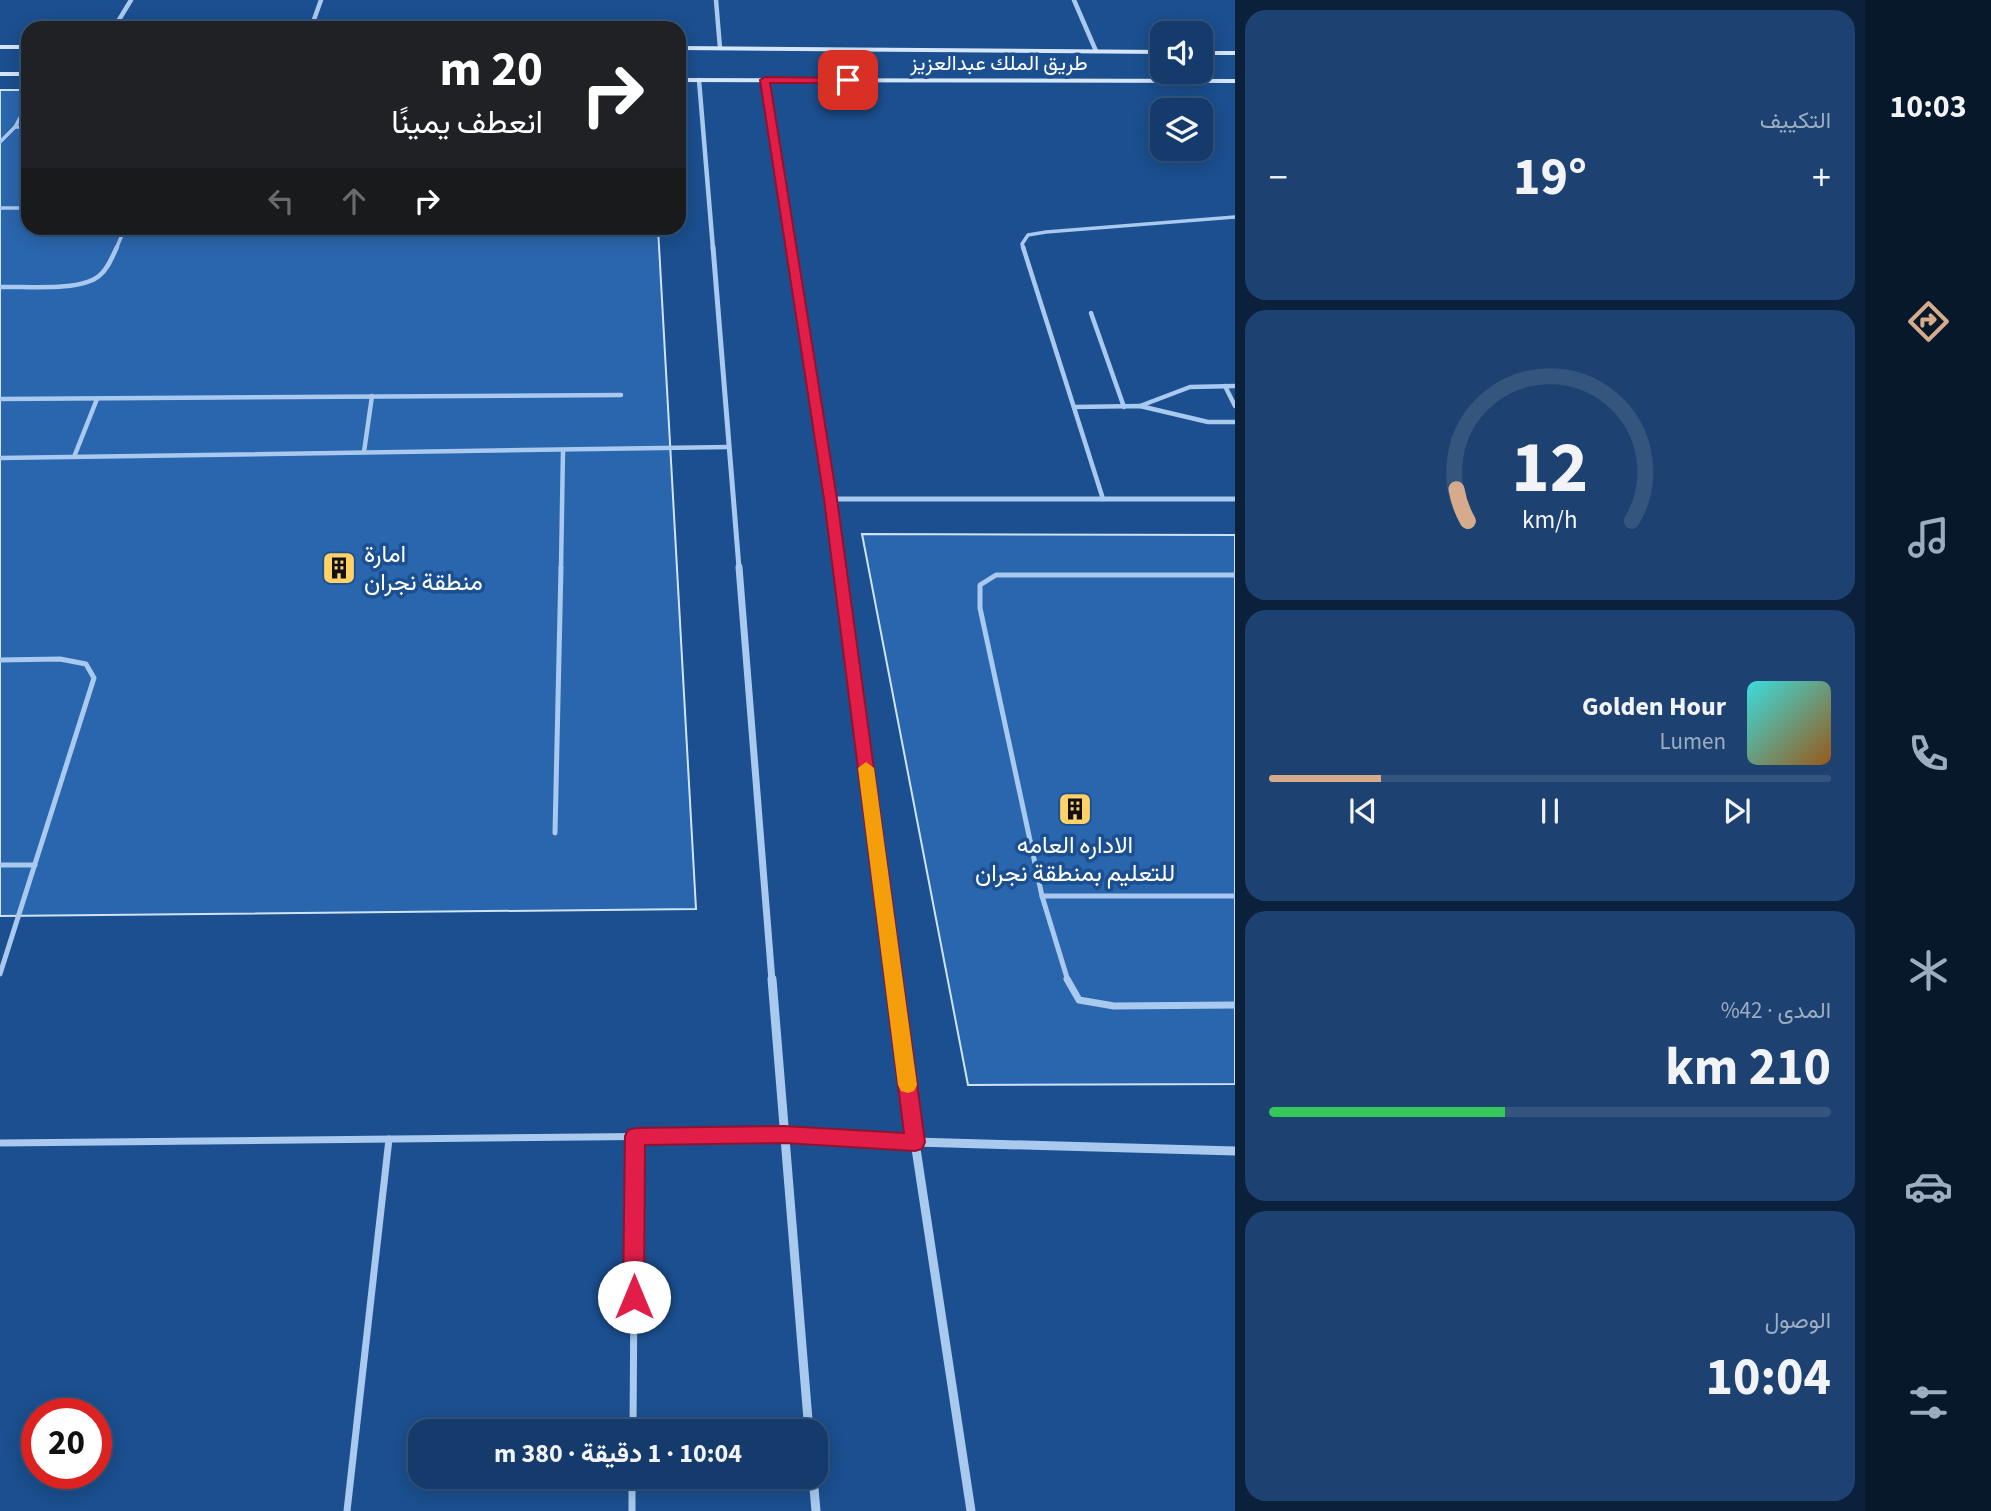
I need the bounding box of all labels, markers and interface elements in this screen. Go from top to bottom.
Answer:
map controls [1150,21,1213,161]
button: sound [1150,21,1213,84]
text: 20 m [439,35,543,105]
street label: طريق الملك عبدالعزيز [909,48,1088,78]
icon: right [567,49,658,140]
pin [818,50,878,110]
icon: arrive [829,61,867,99]
text: 10:03 [1889,84,1967,130]
button: layers [1150,98,1213,161]
text: انعطف يمينًا [391,100,543,146]
text: التكييف [1760,104,1831,137]
text: 19° [1513,141,1587,215]
text: − [1269,151,1288,205]
text: + [1812,151,1831,205]
icon: left [262,182,300,220]
icon: ahead [335,182,373,220]
icon: right [408,182,446,220]
icon: directions [1904,297,1953,346]
text: 12 [1512,417,1588,521]
text: km/h [1522,502,1578,538]
icon: music [1904,513,1953,562]
place label: امارة منطقة نجران [364,537,483,600]
building icon: امارة منطقة نجران [320,549,358,587]
text: Golden Hour [1582,688,1726,725]
text: Lumen [1659,725,1726,758]
icon: phone [1904,729,1953,778]
building icon: الاداره العامه للتعليم بمنطقة نجران [1056,790,1094,828]
icon: previous [1344,792,1382,830]
icon: pause [1531,792,1569,830]
icon: next [1718,792,1756,830]
place label: الاداره العامه للتعليم بمنطقة نجران [975,828,1175,891]
icon: climate [1904,946,1953,995]
text: المدى · 42% [1721,994,1831,1027]
text: 210 km [1665,1031,1831,1105]
icon: car [1904,1162,1953,1211]
position arrow [597,1260,671,1334]
text: الوصول [1765,1304,1831,1337]
text: 10:04 [1706,1341,1831,1415]
icon: filters [1904,1378,1953,1427]
speed limit sign: 20 [21,1398,112,1489]
text: 10:04 · 1 دقيقة · 380 m [494,1435,742,1472]

